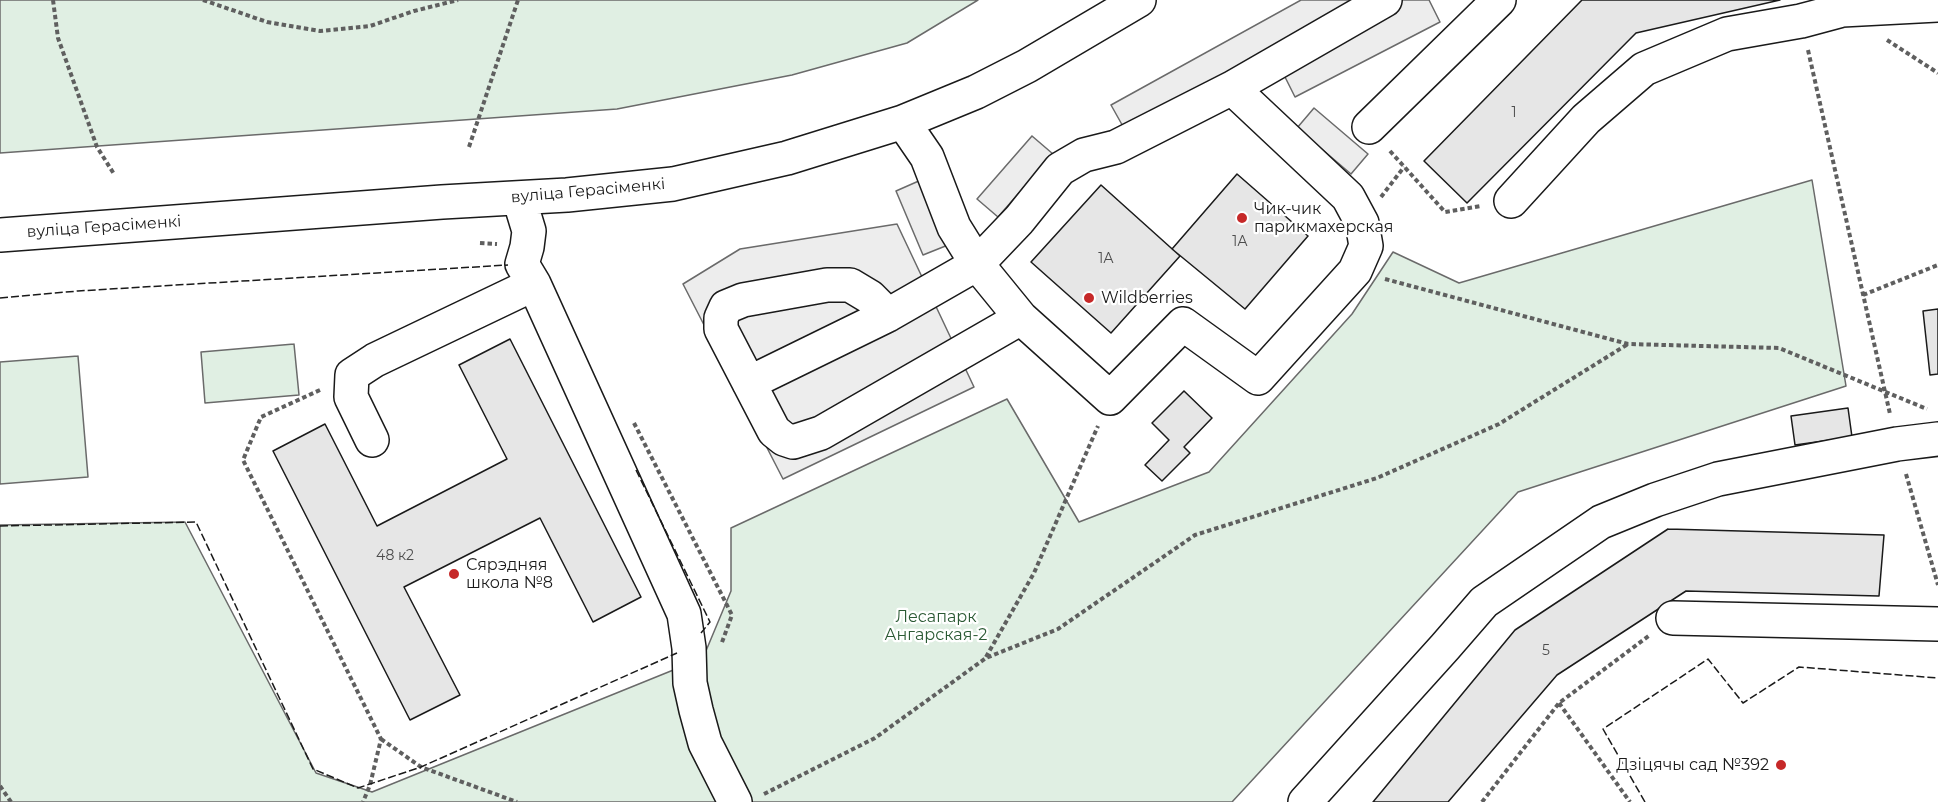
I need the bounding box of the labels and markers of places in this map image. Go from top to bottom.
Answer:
place label: Чик-чик парикмахерская [1254,199,1394,237]
marker: Чик-чик парикмахерская [1235,211,1249,225]
place label: Wildberries [1101,288,1193,308]
marker: Wildberries [1082,291,1096,305]
place label: Сярэдняя школа №8 [466,555,553,593]
marker: Сярэдняя школа №8 [447,567,461,581]
place label: Дзіцячы сад №392 [1616,755,1769,775]
marker: Дзіцячы сад №392 [1774,758,1788,772]

